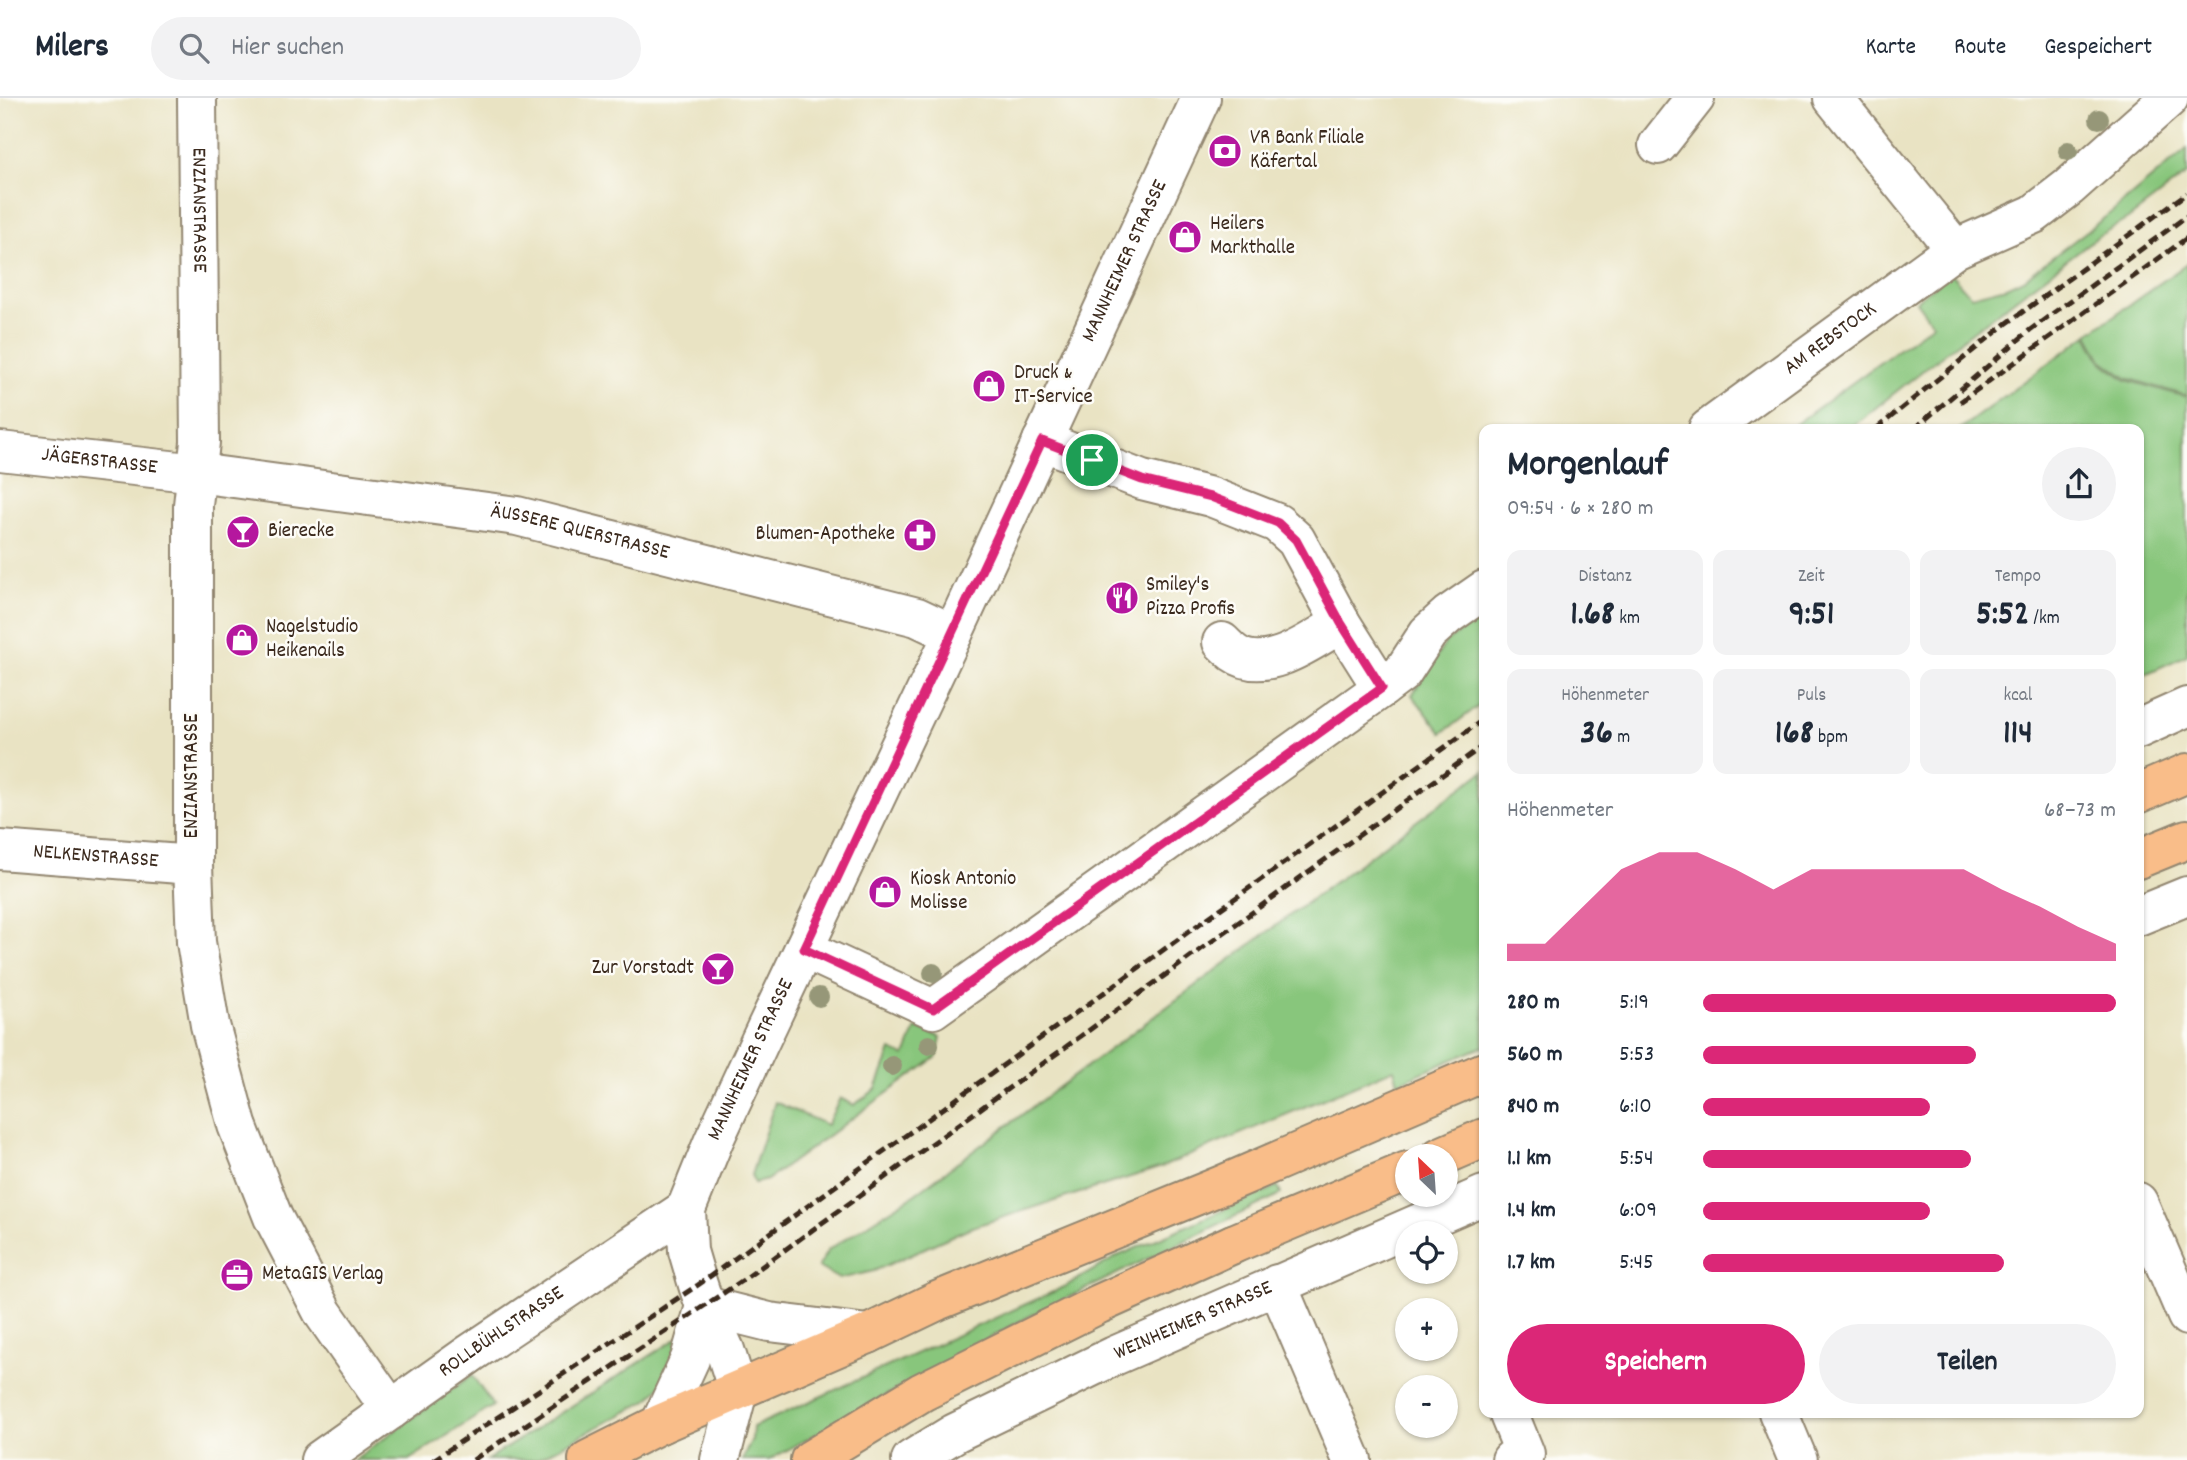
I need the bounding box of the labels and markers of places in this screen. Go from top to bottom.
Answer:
place label: VR Bank Filiale Käfertal [1250,124,1364,178]
bank icon: VR Bank Filiale Käfertal [1206,132,1244,170]
place label: Heilers Markthalle [1210,210,1295,264]
shop icon: Heilers Markthalle [1166,218,1204,256]
place label: Druck & IT-Service [1014,359,1093,413]
shop icon: Druck & IT-Service [970,367,1008,405]
pin [1062,430,1122,490]
bar icon: Bierecke [224,513,262,551]
pharmacy icon: Blumen-Apotheke [901,516,939,554]
place label: Bierecke [268,517,334,547]
place label: Blumen-Apotheke [755,520,895,550]
place label: Smiley's Pizza Profis [1146,571,1235,625]
restaurant icon: Smiley's Pizza Profis [1103,579,1141,617]
place label: Nagelstudio Heikenails [266,613,358,667]
shop icon: Nagelstudio Heikenails [223,621,261,659]
place label: Kiosk Antonio Molisse [910,865,1016,919]
shop icon: Kiosk Antonio Molisse [866,873,904,911]
bar icon: Zur Vorstadt [699,950,737,988]
place label: Zur Vorstadt [592,954,694,984]
office icon: MetaGIS Verlag [218,1256,256,1294]
place label: MetaGIS Verlag [262,1260,384,1290]

